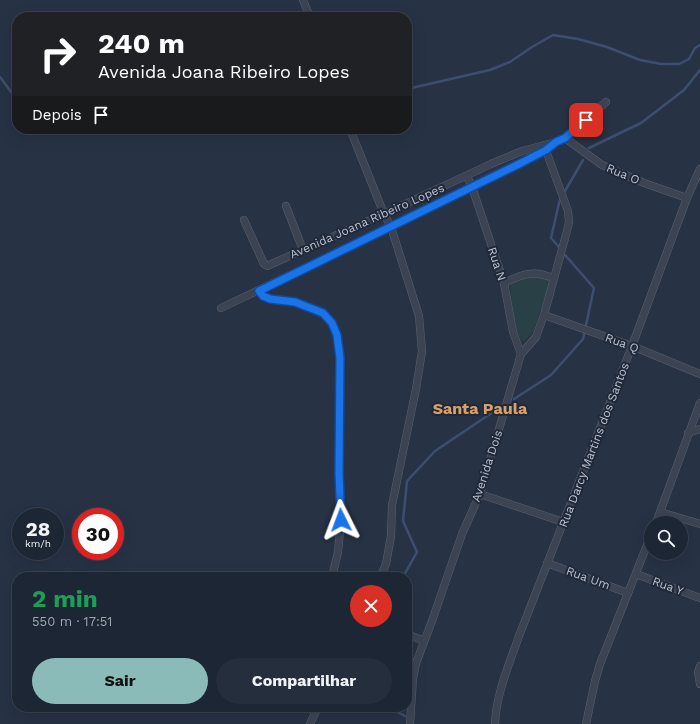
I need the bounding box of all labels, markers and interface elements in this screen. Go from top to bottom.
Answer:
text: 240 m [98,27,185,60]
icon: right [32,28,84,80]
text: Avenida Joana Ribeiro Lopes [98,61,349,82]
pin [569,103,603,137]
icon: arrive [90,104,112,126]
text: Depois [32,106,82,124]
icon: arrive [575,109,597,131]
street label: Rua O [604,161,642,187]
street label: Avenida Joana Ribeiro Lopes [288,181,446,261]
street label: Rua N [485,245,509,283]
street label: Rua Q [603,330,641,356]
street label: Rua Darcy Martins dos Santos [556,361,632,529]
district label: Santa Paula [433,399,528,418]
street label: Avenida Dois [469,428,505,504]
position arrow [320,499,362,541]
speed limit sign: 30 [72,508,124,560]
map controls [644,516,688,560]
button: search [644,516,688,560]
text: 28 [26,517,50,541]
text: km/h [25,538,51,549]
street label: Rua Um [564,564,612,592]
street label: Rua Y [650,574,686,598]
text: 2 min [32,585,98,613]
button: close [350,585,392,627]
text: 550 m · 17:51 [32,614,112,629]
button: Sair [32,658,208,704]
button: Compartilhar [216,658,392,704]

